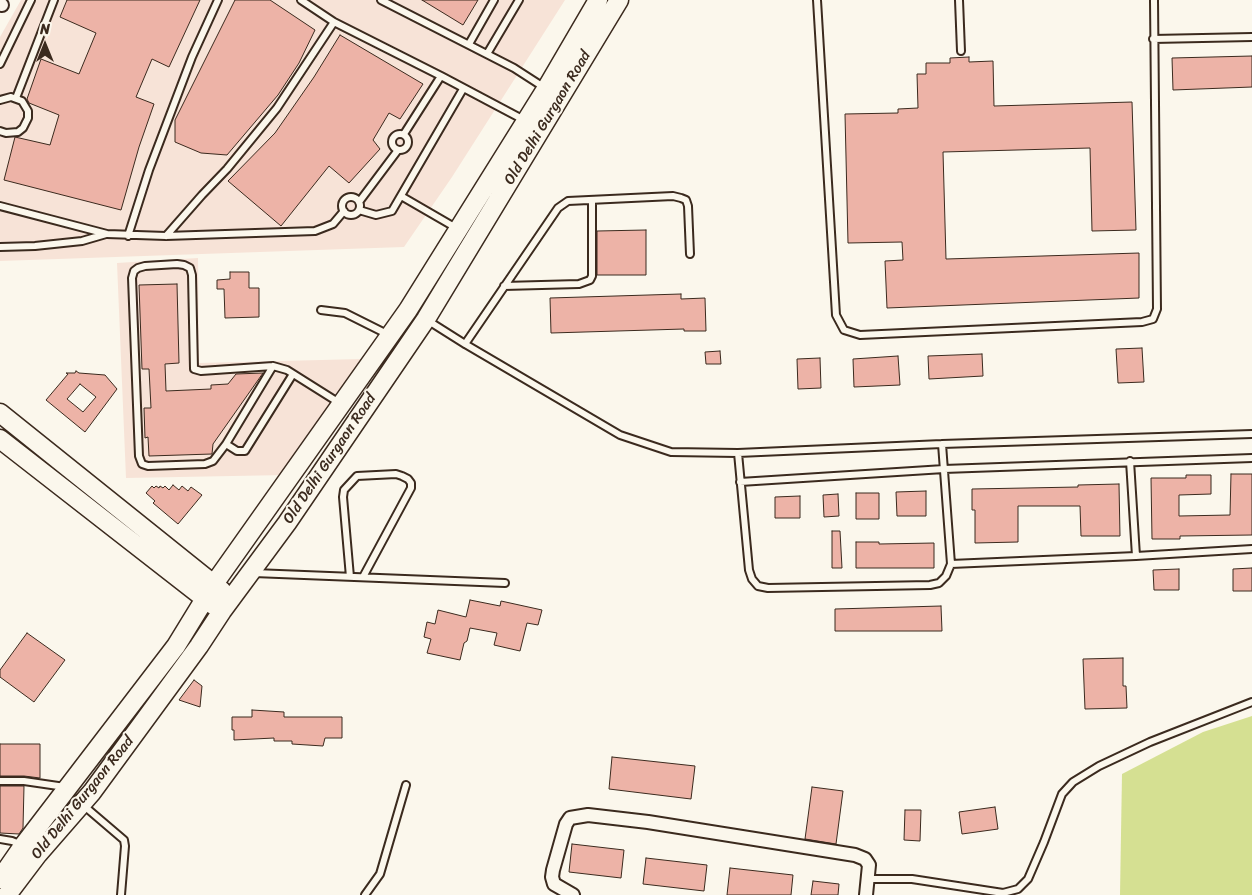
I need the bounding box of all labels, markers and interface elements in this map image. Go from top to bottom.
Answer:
text: N [40,17,50,42]
north arrow [20,20,70,70]
street label: Old Delhi Gurgaon Road [501,48,595,188]
street label: Old Delhi Gurgaon Road [280,391,380,527]
street label: Old Delhi Gurgaon Road [28,733,138,863]

